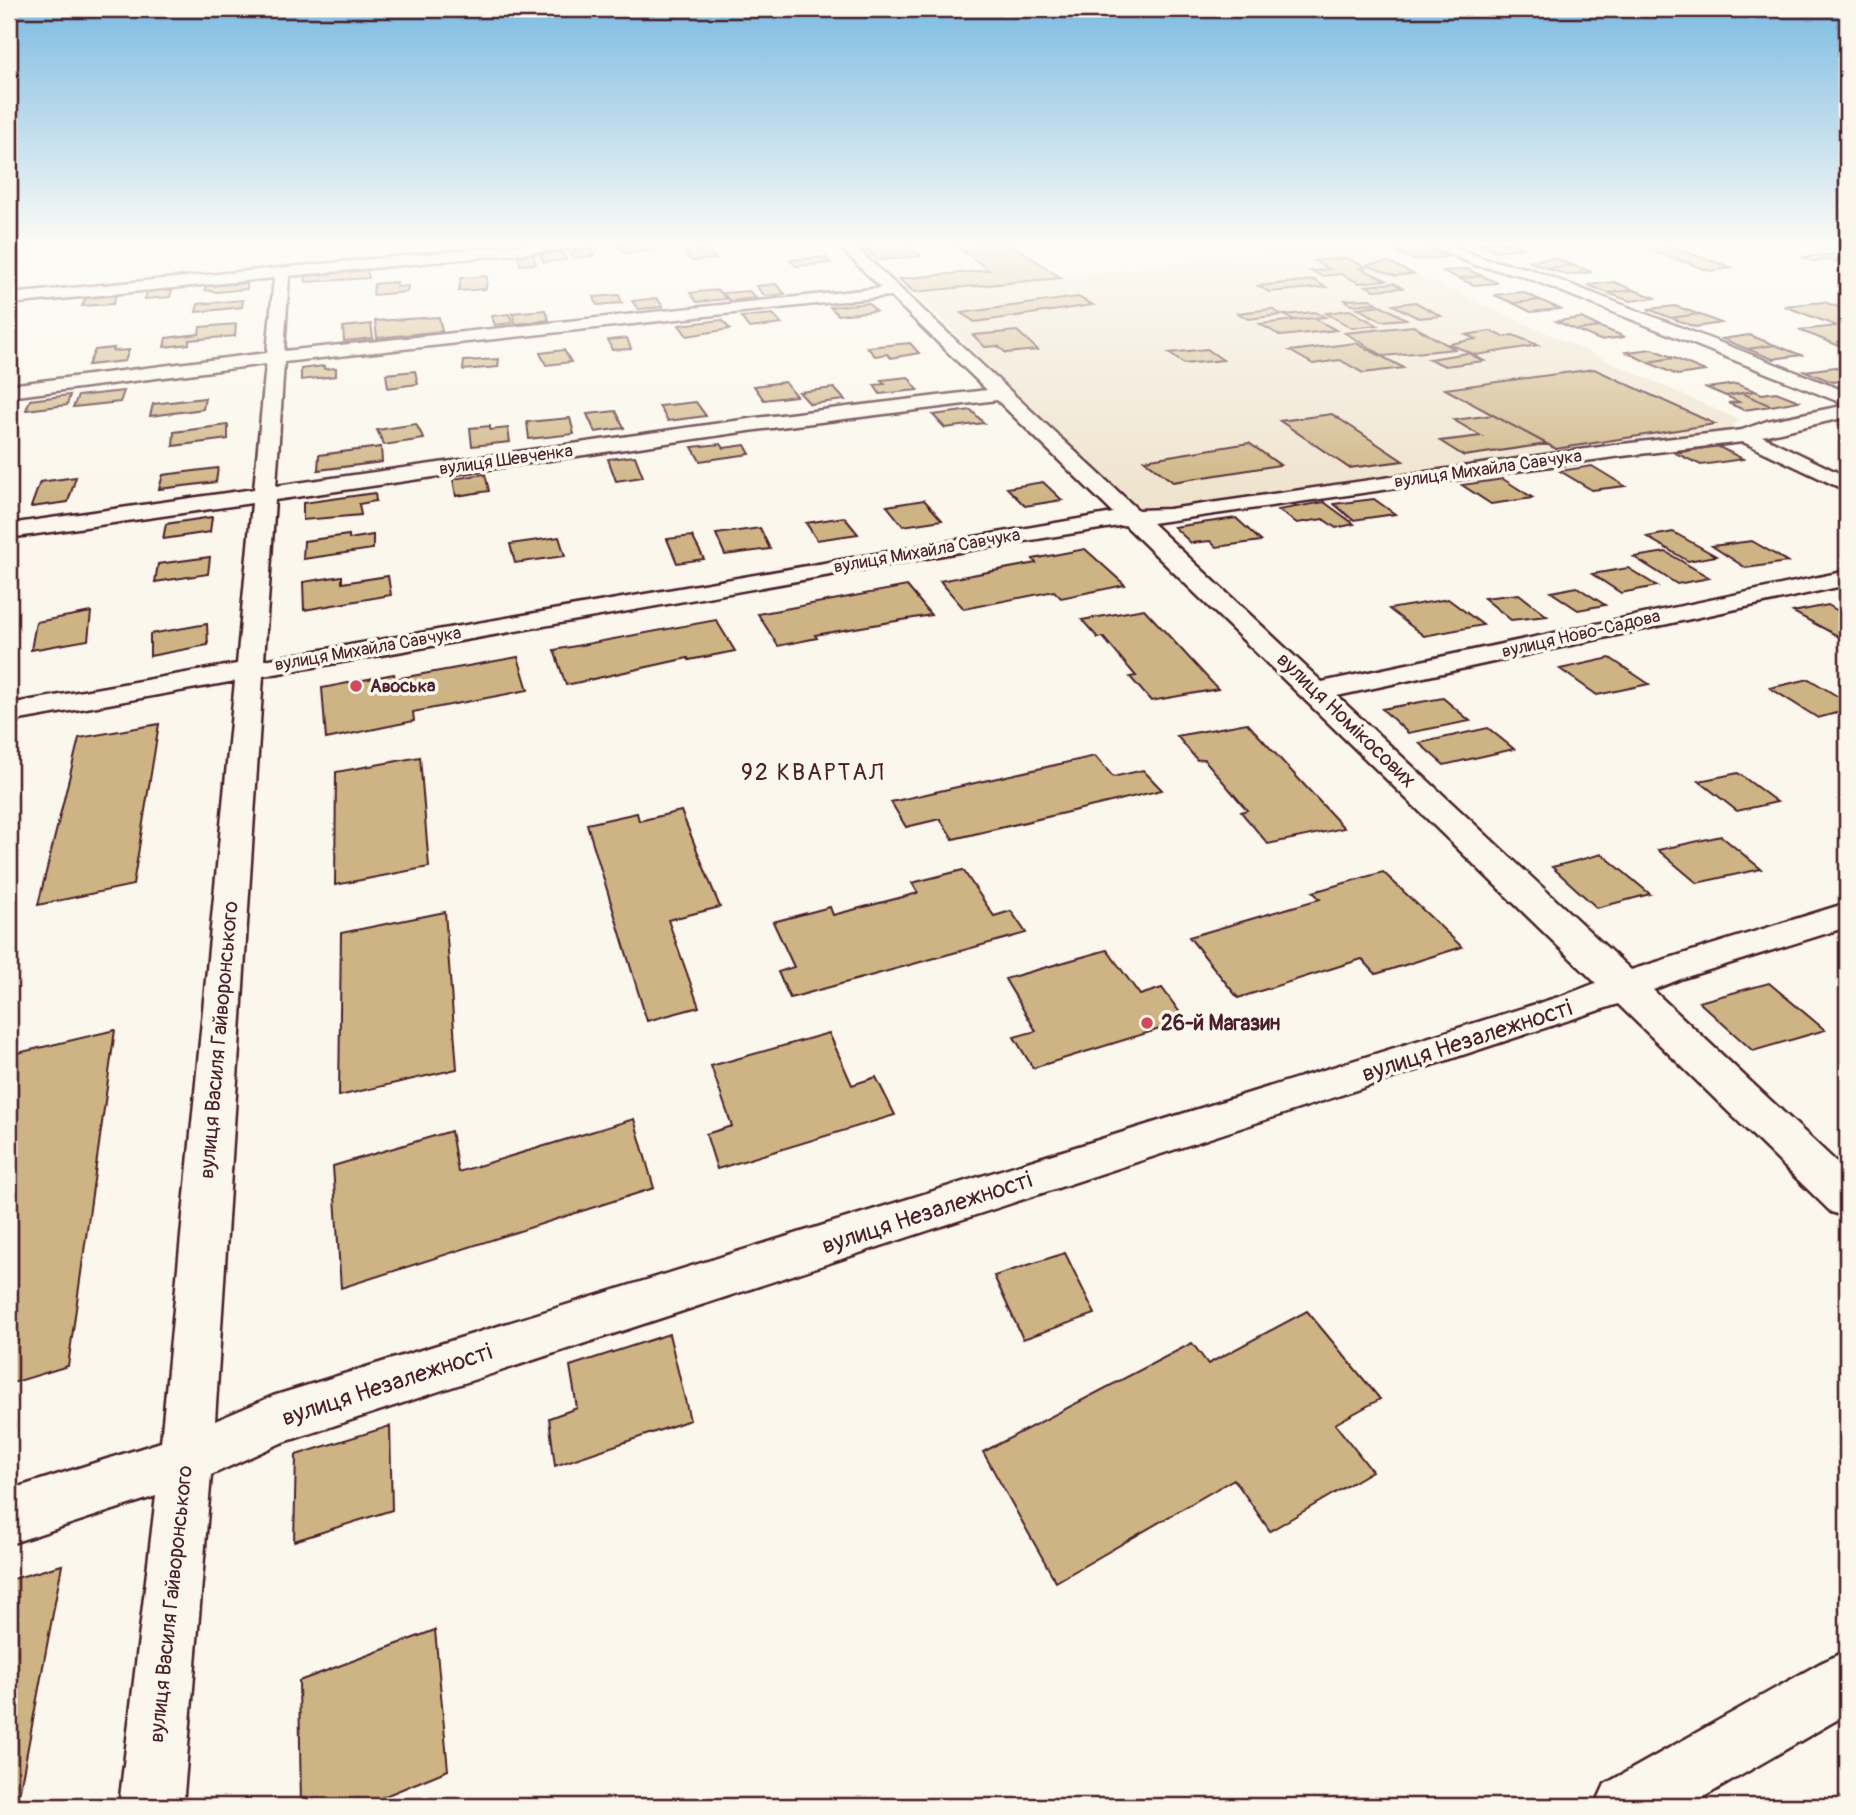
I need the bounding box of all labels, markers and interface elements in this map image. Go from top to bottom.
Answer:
street label: вулиця Шевченка [438,439,574,481]
street label: вулиця Михайла Савчука [1393,444,1583,494]
street label: вулиця Михайла Савчука [832,523,1022,579]
street label: вулиця Ново-Садова [1499,605,1663,663]
street label: вулиця Михайла Савчука [273,621,463,677]
street label: вулиця Номікосових [1271,646,1421,794]
place label: Авоська [370,675,436,698]
marker: Авоська [348,678,364,694]
district label: 92 КВАРТАЛ [741,758,885,787]
street label: вулиця Василя Гайворонського [193,900,245,1180]
street label: вулиця Незалежності [1358,993,1576,1089]
place label: 26-й Магазин [1161,1010,1280,1037]
marker: 26-й Магазин [1139,1015,1155,1031]
street label: вулиця Незалежності [818,1165,1036,1261]
street label: вулиця Незалежності [278,1337,496,1433]
street label: вулиця Василя Гайворонського [143,1464,199,1744]

